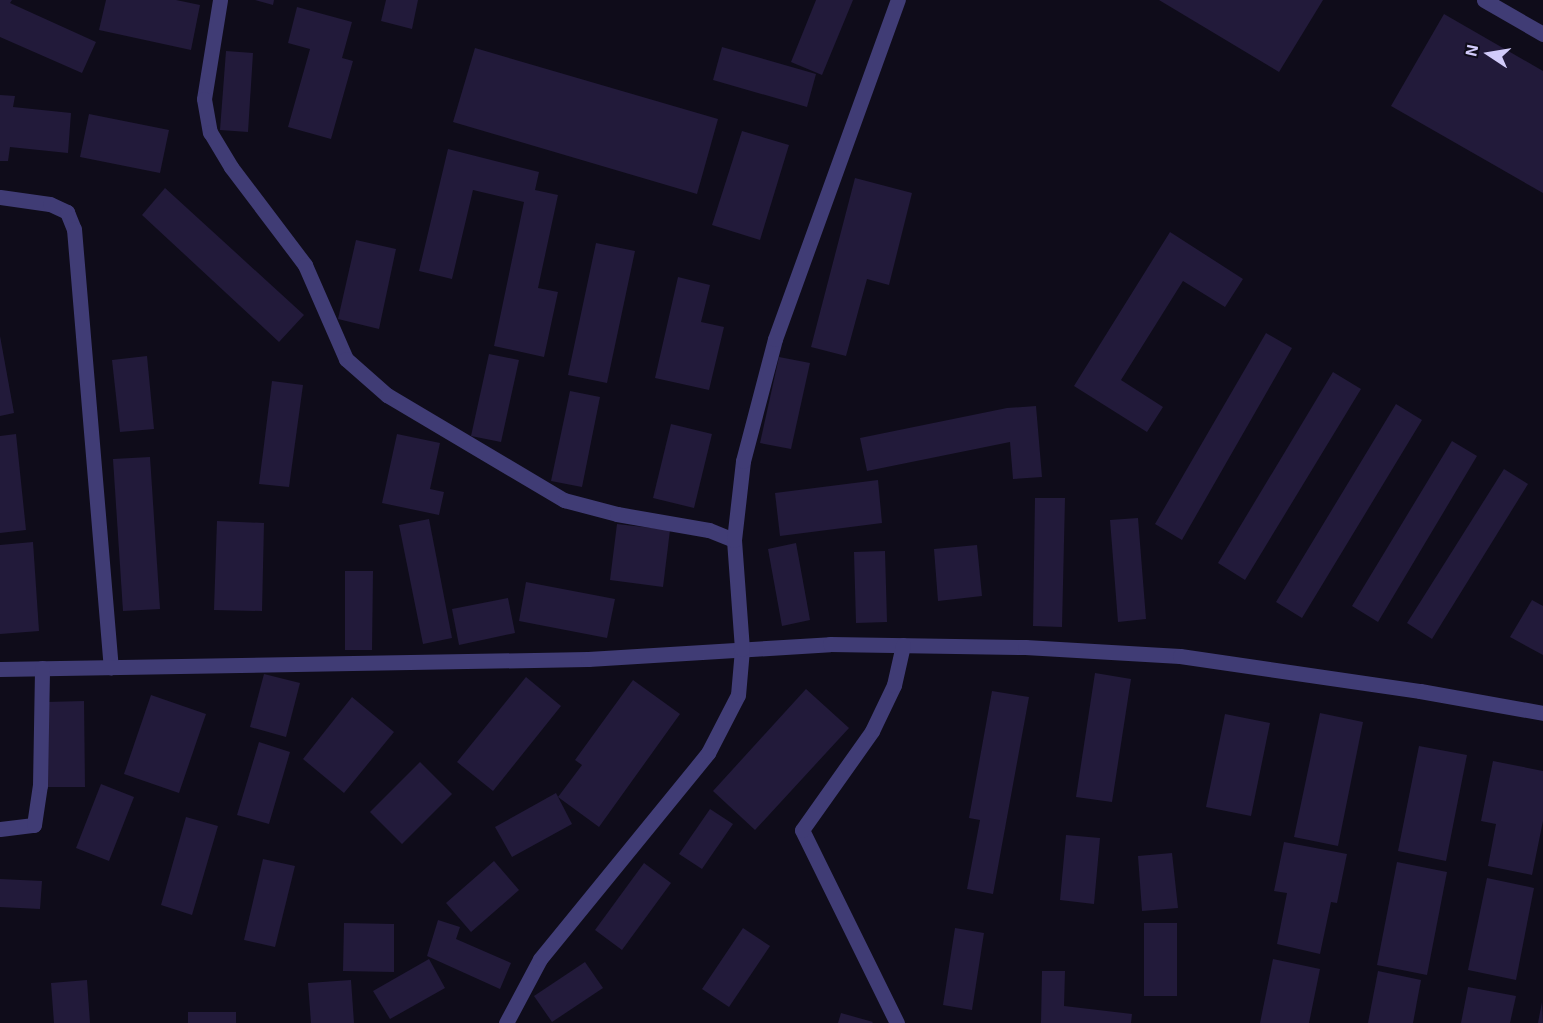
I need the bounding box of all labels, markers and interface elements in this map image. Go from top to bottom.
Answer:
north arrow [1459,24,1519,84]
text: N [1460,43,1481,58]

